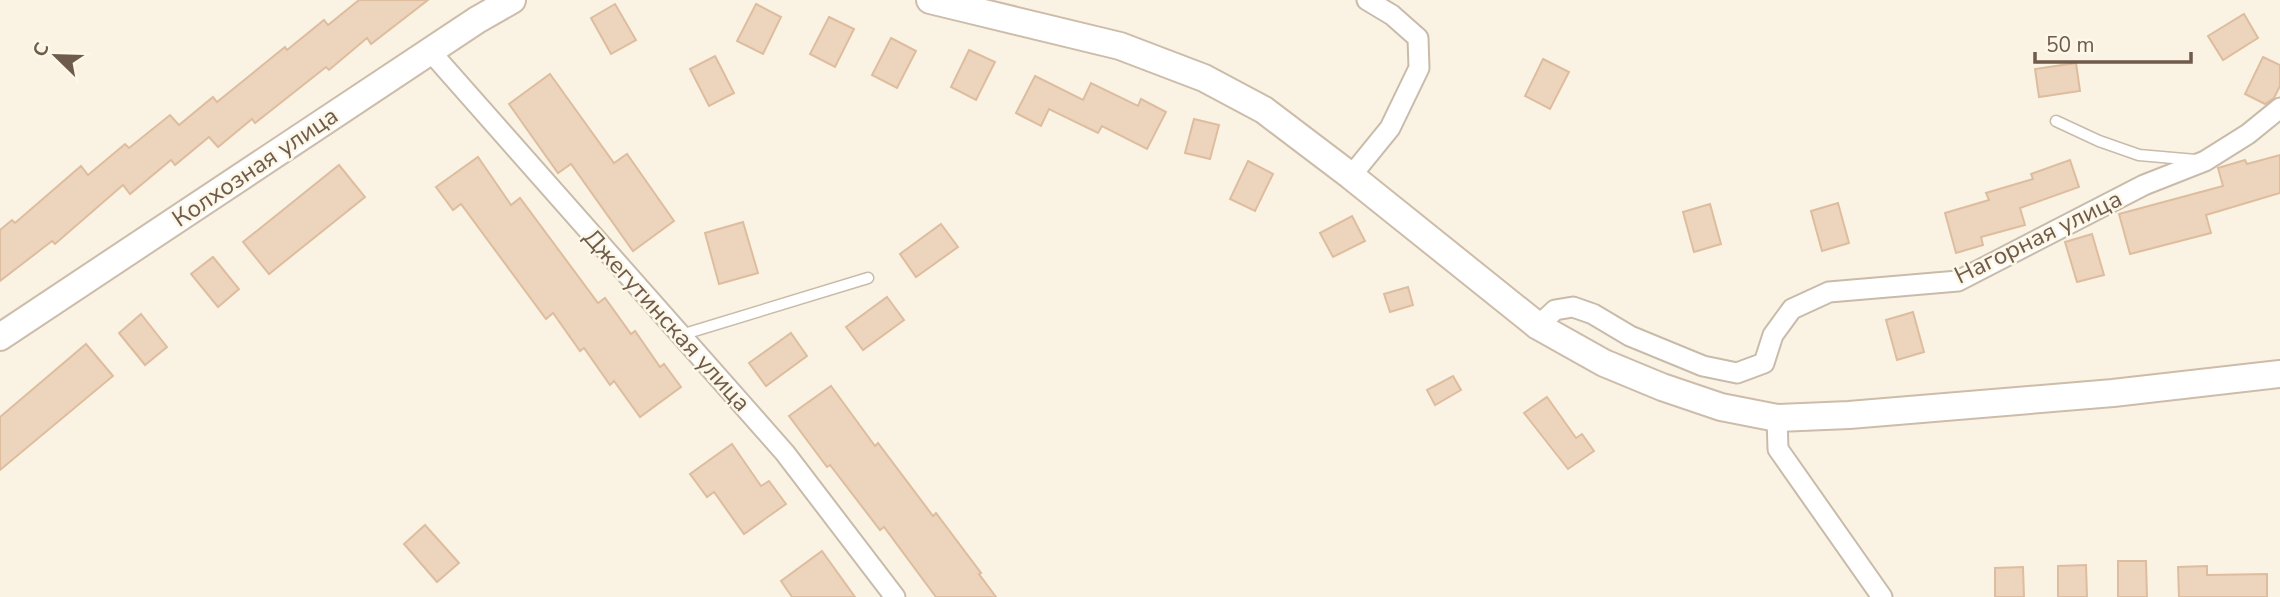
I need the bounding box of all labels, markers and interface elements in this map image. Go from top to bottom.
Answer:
north arrow [21,21,91,91]
scale bar [2035,21,2191,65]
text: 50 m [2046,31,2095,59]
text: С [27,39,56,61]
street label: Колхозная улица [166,100,344,234]
street label: Нагорная улица [1949,183,2127,291]
street label: Джегутинская улица [576,222,758,418]

